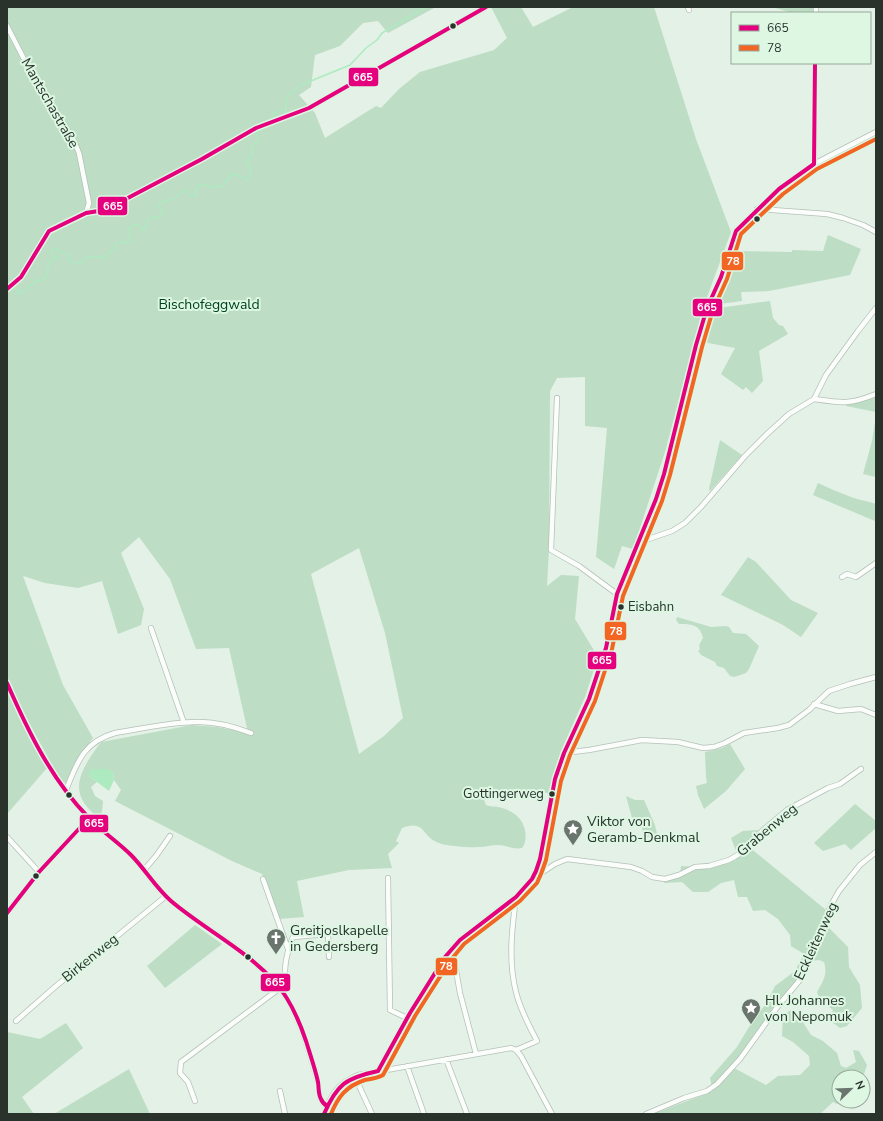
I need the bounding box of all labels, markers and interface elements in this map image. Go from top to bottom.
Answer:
legend [731,12,871,64]
text: 665 [767,20,789,36]
unlabelled marker [448,21,458,31]
text: 78 [767,40,781,56]
street label: Mantschastraße [17,55,83,151]
line badge: 665 [348,67,379,87]
text: 665 [353,70,373,85]
line badge: 665 [97,196,128,216]
text: 665 [103,199,123,214]
unlabelled marker [752,214,762,224]
line badge: 78 [721,251,744,271]
text: 78 [726,254,740,269]
park label: Bischofeggwald [158,295,260,314]
line badge: 665 [692,298,723,317]
text: 665 [697,300,717,315]
place label: Eisbahn [628,598,674,616]
marker: Eisbahn [616,602,626,612]
line badge: 78 [604,621,627,641]
text: 78 [609,624,623,639]
line badge: 665 [587,651,617,670]
text: 665 [592,653,612,668]
place label: Gottingerweg [463,785,544,803]
marker: Gottingerweg [547,789,557,799]
unlabelled marker [64,790,74,800]
street label: Grabenweg [733,799,801,861]
place label: Viktor von Geramb-Denkmal [586,812,700,847]
line badge: 665 [79,814,109,833]
text: 665 [84,816,104,831]
place icon: Viktor von Geramb-Denkmal [562,818,584,846]
unlabelled marker [31,871,41,881]
street label: Eckleitenweg [790,899,842,983]
place label: Greitjoslkapelle in Gedersberg [290,921,388,956]
church icon: Greitjoslkapelle in Gedersberg [265,927,287,955]
street label: Birkenweg [58,929,122,987]
unlabelled marker [243,952,253,962]
line badge: 78 [435,957,458,976]
text: 78 [439,959,453,974]
line badge: 665 [260,973,291,992]
text: 665 [265,975,285,990]
place label: Hl. Johannes von Nepomuk [765,991,853,1026]
place icon: Hl. Johannes von Nepomuk [740,997,762,1025]
north arrow [831,1069,871,1109]
text: N [851,1079,868,1092]

